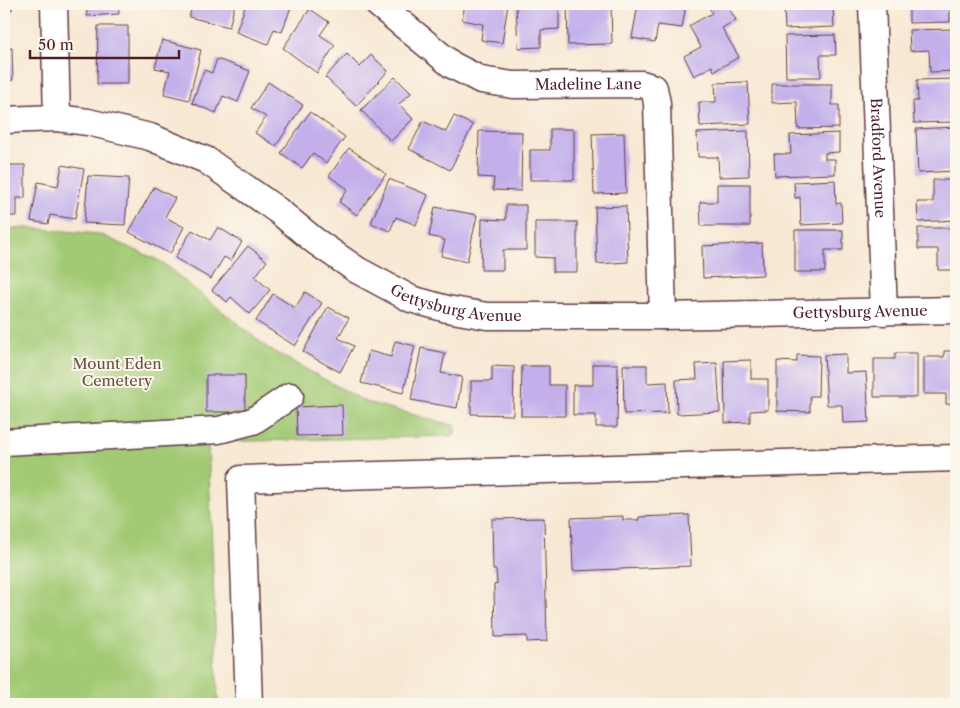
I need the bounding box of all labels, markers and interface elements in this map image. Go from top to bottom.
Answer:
scale bar [30,28,179,60]
text: 50 m [38,35,74,54]
street label: Madeline Lane [535,74,642,94]
street label: Bradford Avenue [867,97,890,218]
street label: Gettysburg Avenue [387,280,522,325]
street label: Gettysburg Avenue [792,301,928,322]
park label: Mount Eden Cemetery [72,354,162,390]

